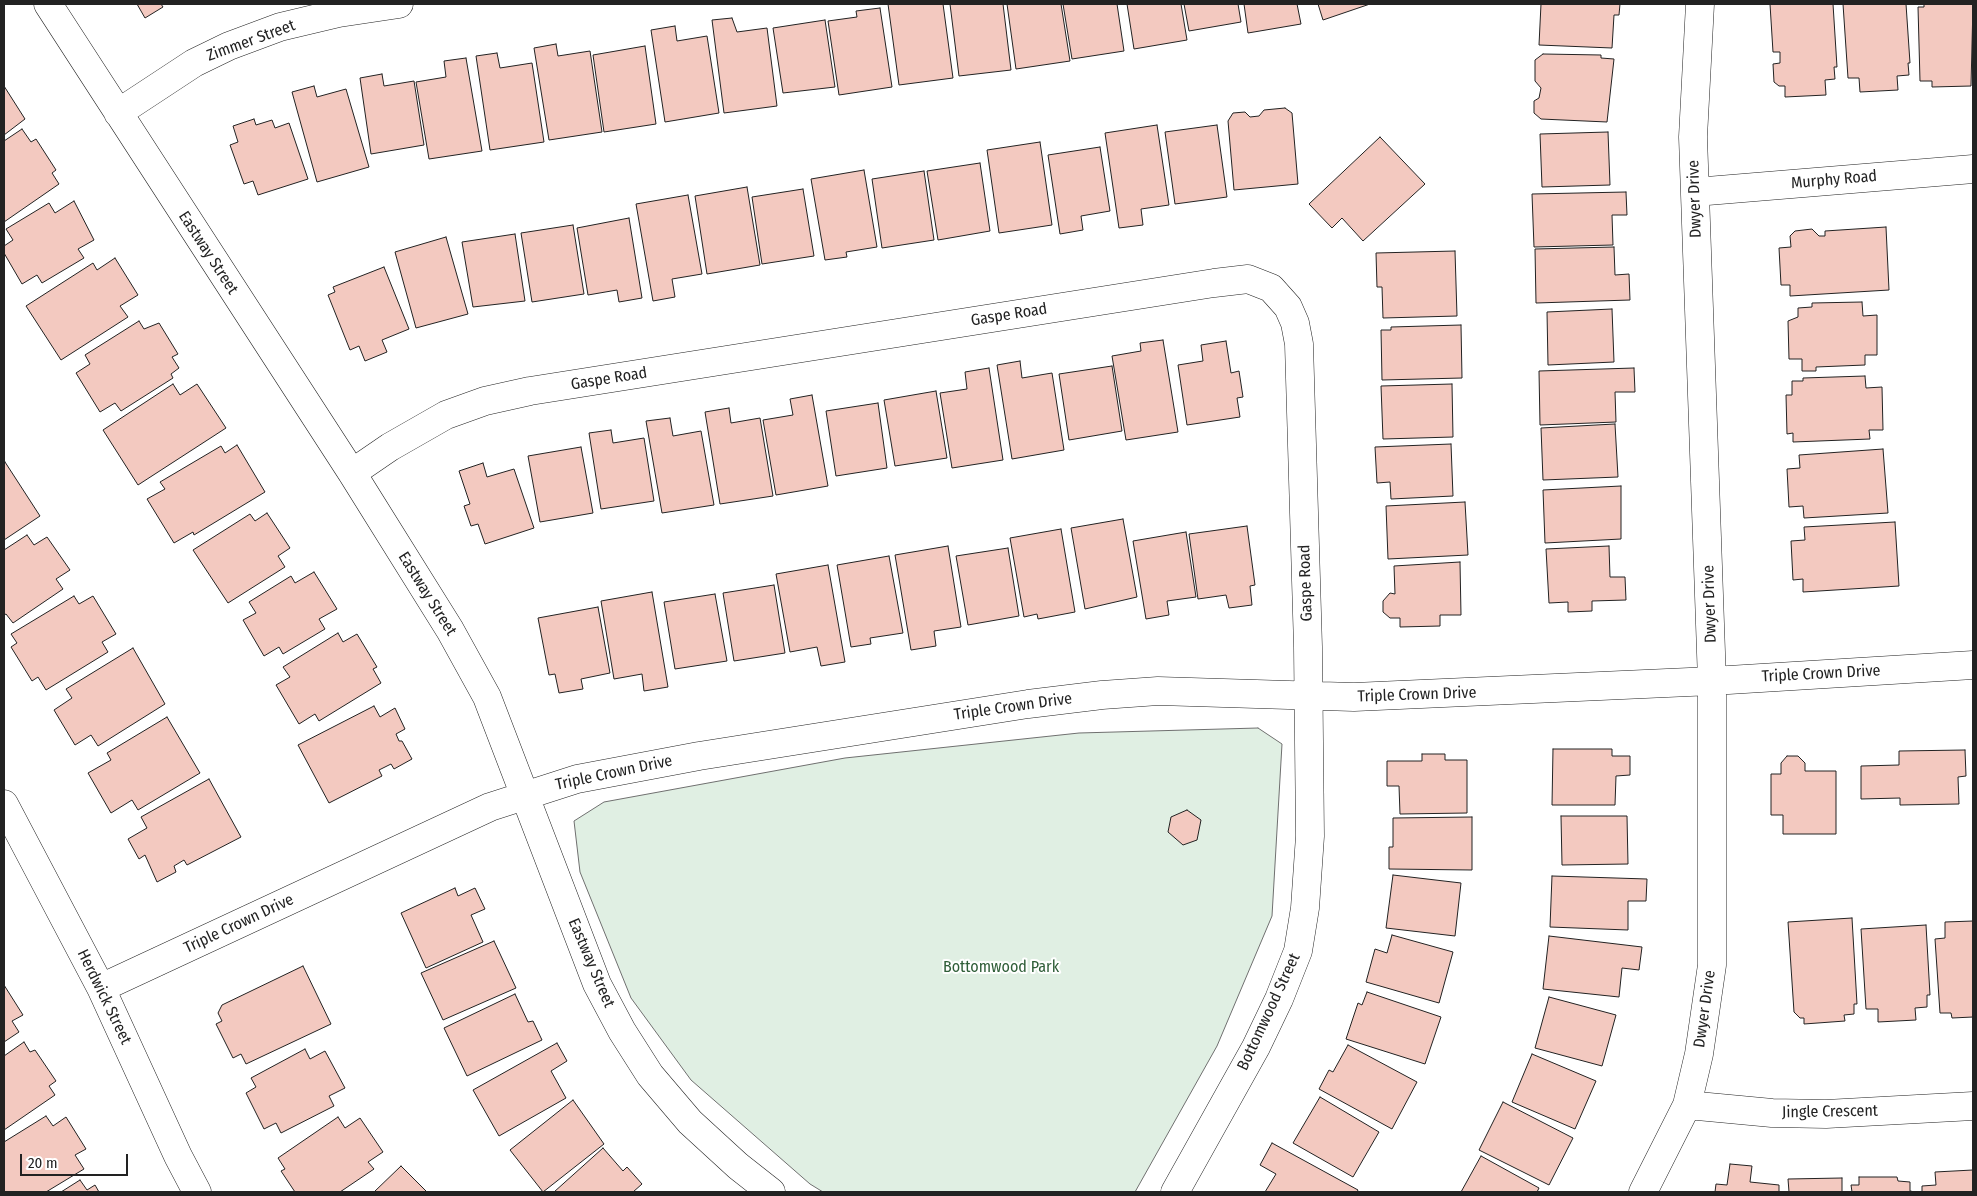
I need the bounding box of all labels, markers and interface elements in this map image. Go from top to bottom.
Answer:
street label: Zimmer Street [204,16,298,66]
street label: Dwyer Drive [1684,160,1706,238]
street label: Murphy Road [1790,167,1878,193]
street label: Eastway Street [174,208,242,298]
street label: Gaspe Road [969,299,1049,331]
street label: Gaspe Road [569,363,649,395]
street label: Gaspe Road [1295,544,1317,622]
street label: Eastway Street [394,549,460,639]
street label: Dwyer Drive [1699,565,1721,643]
street label: Triple Crown Drive [1761,661,1881,687]
street label: Triple Crown Drive [1357,683,1477,707]
street label: Triple Crown Drive [953,689,1073,725]
street label: Triple Crown Drive [554,751,674,795]
street label: Triple Crown Drive [181,890,297,958]
street label: Eastway Street [564,915,618,1011]
street label: Herdwick Street [73,946,135,1048]
street label: Bottomwood Street [1233,950,1305,1074]
park label: Bottomwood Park [943,958,1059,978]
street label: Dwyer Drive [1690,969,1720,1049]
street label: Jingle Crescent [1782,1102,1878,1122]
scale bar [22,1144,130,1176]
text: 20 m [28,1154,58,1172]

